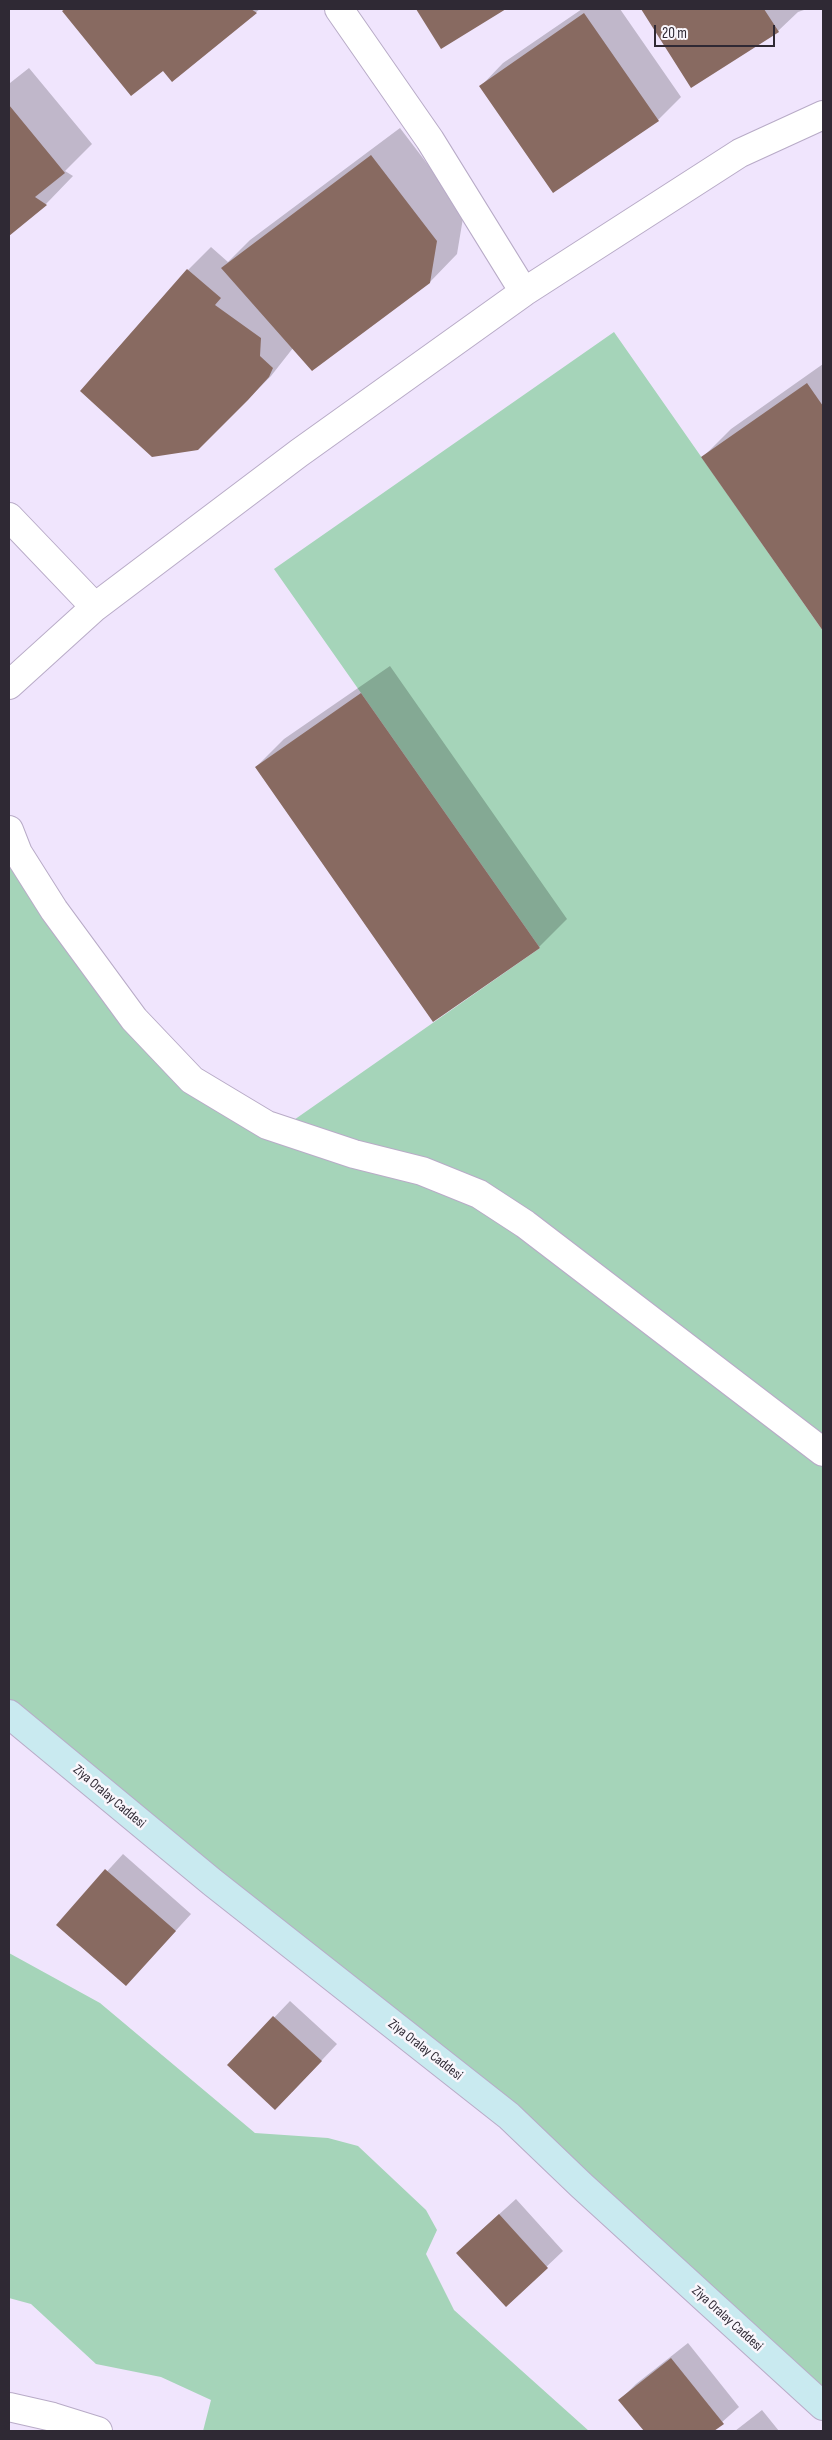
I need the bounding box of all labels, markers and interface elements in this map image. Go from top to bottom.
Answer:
scale bar [657,15,778,47]
text: 20 m [662,24,687,43]
street label: Ziya Oralay Caddesi [69,1762,149,1832]
street label: Ziya Oralay Caddesi [384,2016,466,2084]
street label: Ziya Oralay Caddesi [688,2283,766,2355]

